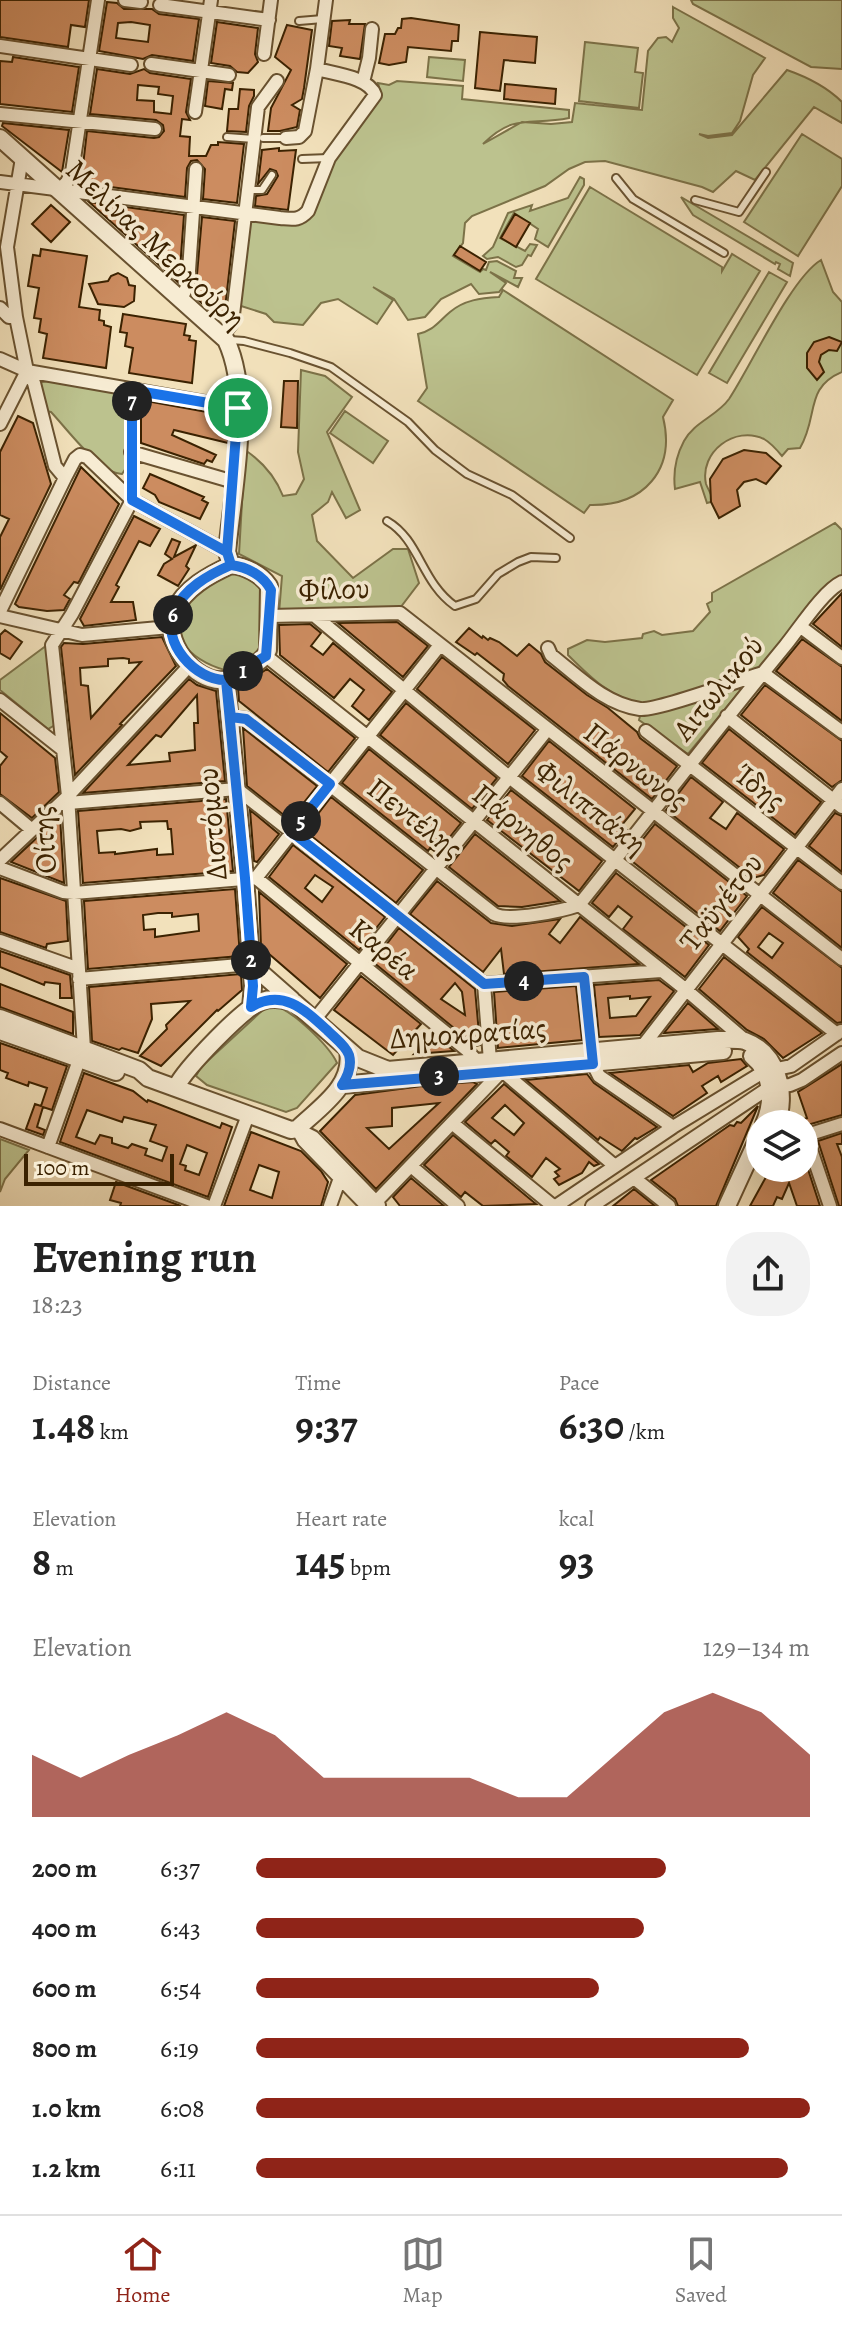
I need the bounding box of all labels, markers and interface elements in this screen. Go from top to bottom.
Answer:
street label: Μελίνας Μερκούρη [57,150,255,338]
pin [204,374,272,442]
pin: 7 [112,381,152,421]
text: 7 [127,386,137,416]
icon: arrive [216,386,260,430]
street label: Φίλου [298,568,370,610]
pin: 6 [153,595,193,635]
text: 6 [168,600,178,630]
street label: Αιτωλικού [663,627,772,749]
pin: 1 [223,651,263,691]
text: 1 [239,656,247,686]
street label: Πάρνωνος [576,713,696,819]
street label: Φιλιππάκη [526,750,656,864]
street label: Ίδης [726,754,794,820]
street label: Διστόμου [187,766,237,882]
street label: Πεντέλης [359,768,471,868]
street label: Πάρνηθος [464,774,582,880]
pin: 5 [281,801,321,841]
street label: Οίτης [22,805,66,875]
text: 5 [296,806,306,836]
street label: Ταϋγέτου [670,845,772,959]
street label: Καρέα [341,909,427,989]
pin: 2 [231,940,271,980]
text: 2 [246,945,256,975]
pin: 4 [504,961,544,1001]
text: 4 [519,966,529,996]
street label: Δημοκρατίας [388,1008,548,1058]
pin: 3 [419,1056,459,1096]
text: 3 [434,1061,444,1091]
map controls [746,1110,818,1182]
button: layers [746,1110,818,1182]
scale bar [24,1150,174,1186]
text: 100 m [36,1153,90,1183]
text: Evening run [32,1227,257,1287]
button: share [726,1232,810,1316]
text: 18:23 [32,1287,83,1322]
text: Distance [32,1368,111,1398]
text: Time [295,1368,341,1398]
text: Pace [559,1368,599,1398]
text: 1.48 [32,1398,95,1453]
text: 9:37 [295,1398,358,1453]
text: 6:30 [559,1398,624,1453]
text: km [95,1417,129,1447]
text: /km [624,1417,665,1447]
text: Elevation [32,1504,116,1534]
text: Heart rate [295,1504,387,1534]
text: kcal [559,1504,594,1534]
text: 8 [32,1534,51,1589]
text: 145 [295,1534,346,1589]
text: 93 [559,1534,594,1589]
text: m [51,1553,74,1583]
text: bpm [346,1553,391,1583]
text: Elevation [32,1630,132,1665]
text: 129–134 m [703,1630,810,1665]
text: 200 m [32,1851,97,1886]
text: 6:37 [160,1851,200,1886]
text: 400 m [32,1911,97,1946]
text: 6:43 [160,1911,201,1946]
text: 600 m [32,1971,97,2006]
text: 6:54 [160,1971,201,2006]
text: 800 m [32,2031,97,2066]
text: 6:19 [160,2031,199,2066]
text: 1.0 km [32,2091,101,2126]
text: 6:08 [160,2091,205,2126]
text: 1.2 km [32,2151,101,2186]
text: 6:11 [160,2151,196,2186]
tab: Home [115,2232,170,2310]
tab: Map [401,2232,445,2310]
tab: Saved [675,2232,727,2310]

